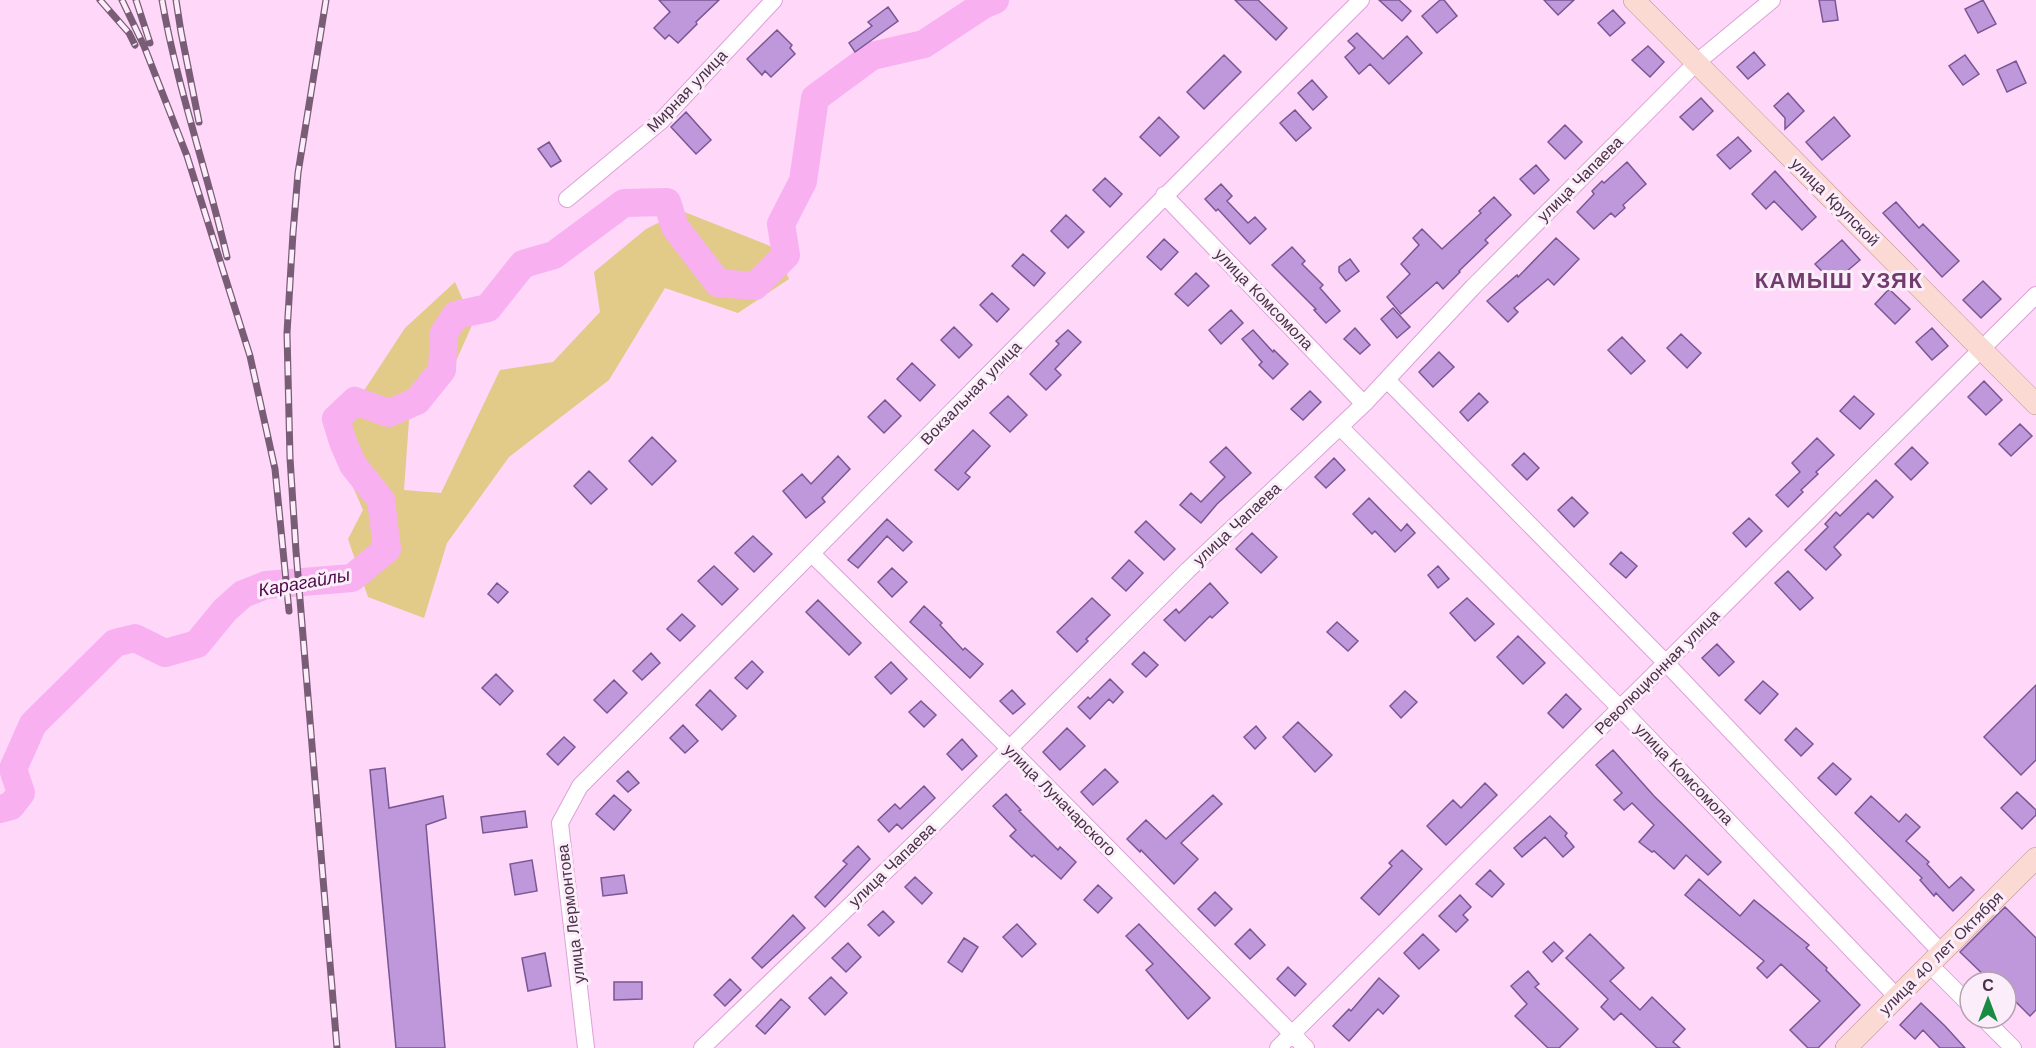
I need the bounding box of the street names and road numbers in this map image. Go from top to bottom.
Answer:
street label: Мирная улица [643,46,731,136]
street label: улица Чапаева [1533,132,1627,226]
street label: улица Крупской [1787,154,1883,250]
street label: улица Комсомола [1211,244,1317,354]
street label: Вокзальная улица [917,337,1025,449]
street label: улица Чапаева [1189,479,1285,569]
street label: Революционная улица [1591,606,1723,738]
street label: улица Комсомола [1631,719,1737,829]
street label: улица Луначарского [1000,740,1120,860]
street label: улица Чапаева [845,819,939,911]
street label: улица Лермонтова [553,843,589,985]
street label: улица 40 лет Октября [1875,887,2007,1019]

